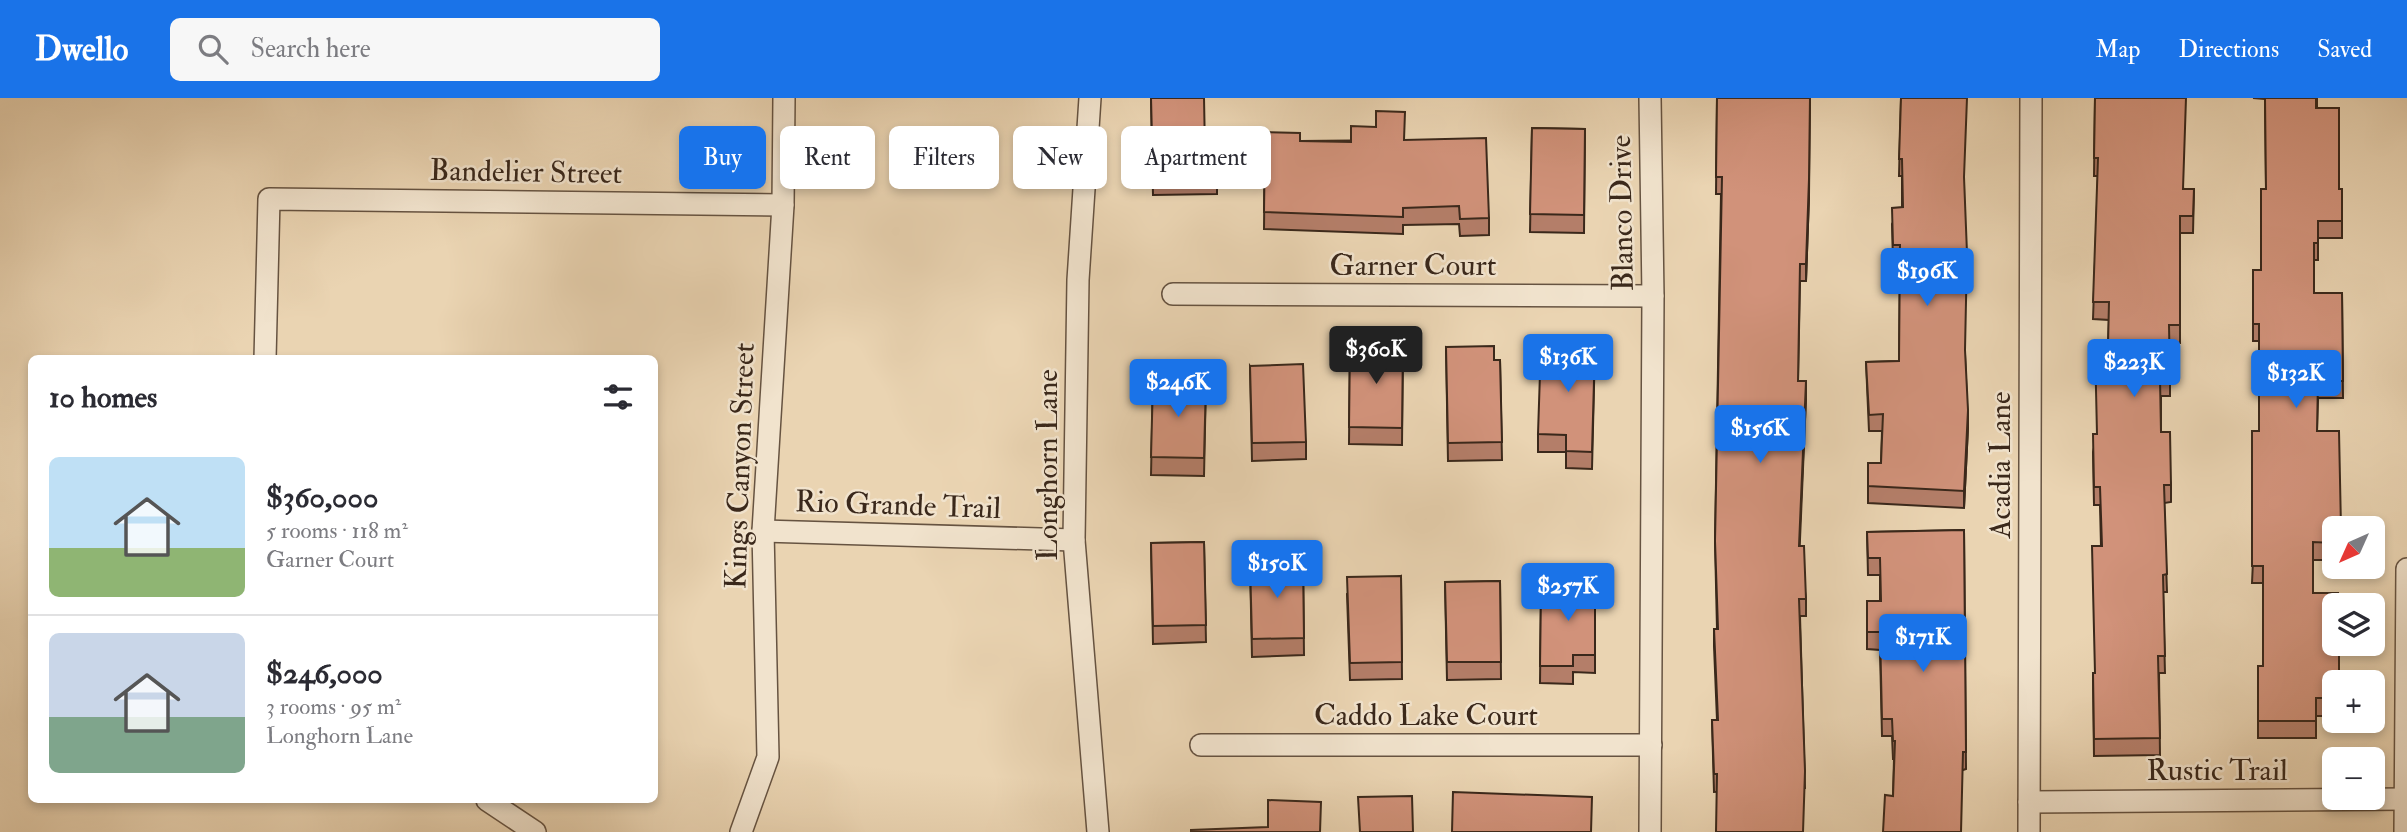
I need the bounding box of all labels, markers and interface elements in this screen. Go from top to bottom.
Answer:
search box [170,18,660,81]
text: Dwello [35,29,128,70]
icon: search [194,30,232,68]
text: Search here [250,33,371,65]
text: Map [2095,34,2140,65]
text: Directions [2178,34,2279,65]
text: Saved [2317,34,2372,65]
chip: Buy [679,126,766,189]
chip: Rent [780,126,875,189]
chip: Filters [889,126,999,189]
chip: New [1013,126,1107,189]
chip: Apartment [1121,126,1271,189]
street label: Blanco Drive [1602,135,1642,291]
street label: Bandelier Street [429,152,623,192]
street label: Garner Court [1329,247,1497,284]
pin: $196K [1878,248,1976,308]
text: $196K [1897,256,1957,285]
pin: $360K [1327,327,1425,386]
text: $360K [1345,334,1407,363]
pin: $136K [1519,334,1617,394]
pin: $223K [2085,340,2183,399]
street label: Kings Canyon Street [717,342,763,590]
text: $136K [1539,342,1597,371]
text: $223K [2103,347,2165,376]
pin: $132K [2247,350,2345,410]
text: $132K [2267,358,2325,387]
pin: $246K [1129,360,1227,419]
text: $246K [1146,367,1210,396]
street label: Longhorn Lane [1029,369,1066,561]
icon: filters [599,378,637,416]
text: 10 homes [49,379,157,416]
street label: Acadia Lane [1982,392,2019,539]
pin: $156K [1711,406,1809,465]
text: $156K [1731,413,1789,442]
text: $360,000 [266,479,378,516]
street label: Rio Grande Trail [794,483,1002,527]
icon: home [105,485,189,569]
text: 5 rooms · 118 m² [266,516,408,545]
north arrow [2322,516,2385,579]
map controls [2322,516,2385,810]
pin: $150K [1228,540,1326,600]
text: Garner Court [266,545,394,574]
text: $150K [1248,548,1306,577]
pin: $257K [1519,564,1617,623]
text: $257K [1537,571,1599,600]
button: layers [2322,593,2385,656]
pin: $171K [1874,614,1972,674]
text: $171K [1895,622,1951,651]
text: $246,000 [266,655,383,692]
icon: home [105,661,189,745]
button: + [2322,670,2385,733]
text: 3 rooms · 95 m² [266,692,401,721]
street label: Caddo Lake Court [1314,697,1538,734]
text: Longhorn Lane [266,721,413,750]
button: − [2322,747,2385,810]
street label: Rustic Trail [2146,752,2288,789]

